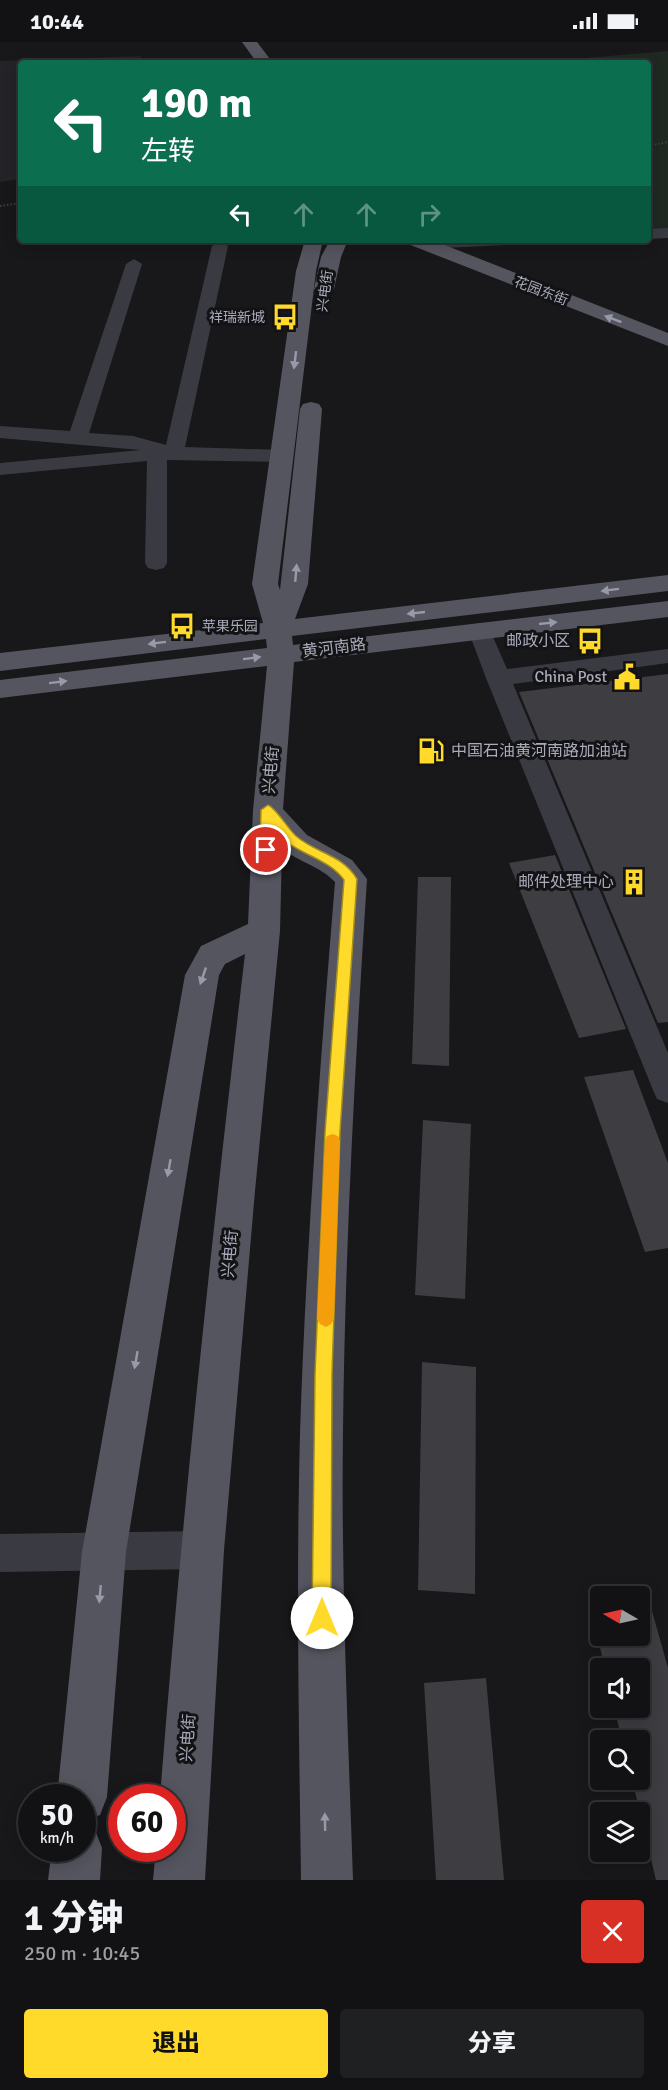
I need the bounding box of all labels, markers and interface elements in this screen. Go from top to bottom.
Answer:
text: 10:44 [30,8,84,35]
text: 190 m [141,78,252,129]
icon: left [42,84,120,162]
text: 左转 [141,135,195,168]
icon: left [224,198,257,231]
icon: ahead [287,198,320,231]
icon: ahead [350,198,383,231]
icon: right [413,198,446,231]
street label: 兴电街 [314,269,336,313]
street label: 花园东街 [512,273,570,309]
bus stop icon: 祥瑞新城 [270,302,300,332]
place label: 祥瑞新城 [209,309,265,326]
one-way arrow [604,314,622,324]
one-way arrow [290,350,299,369]
one-way arrow [291,563,301,582]
one-way arrow [600,585,619,595]
one-way arrow [407,608,426,618]
bus stop icon: 苹果乐园 [167,611,197,641]
place label: 苹果乐园 [202,618,258,635]
one-way arrow [538,618,557,627]
bus stop icon: 邮政小区 [575,626,605,656]
place label: 邮政小区 [506,631,570,651]
street label: 黄河南路 [301,634,367,662]
one-way arrow [147,638,166,648]
one-way arrow [242,654,261,663]
public building icon: China Post [612,662,642,692]
place label: China Post [534,667,607,687]
one-way arrow [49,677,68,687]
fuel station icon: 中国石油黄河南路加油站 [416,736,446,766]
place label: 中国石油黄河南路加油站 [451,741,627,761]
street label: 兴电街 [259,745,283,795]
pin [240,824,291,875]
icon: arrive [249,833,282,866]
building icon: 邮件处理中心 [619,867,649,897]
place label: 邮件处理中心 [518,872,614,892]
one-way arrow [198,968,208,986]
one-way arrow [164,1159,173,1178]
street label: 兴电街 [218,1229,242,1279]
one-way arrow [132,1351,141,1370]
one-way arrow [95,1585,105,1604]
position arrow [290,1586,354,1650]
north arrow [590,1586,650,1646]
map controls [590,1586,650,1862]
button: sound [590,1658,650,1718]
street label: 兴电街 [176,1713,200,1763]
button: search [590,1730,650,1790]
speed limit sign: 60 [108,1784,186,1862]
text: 50 [41,1797,73,1834]
button: layers [590,1802,650,1862]
one-way arrow [321,1812,330,1831]
text: km/h [40,1829,74,1847]
text: 1 分钟 [24,1896,123,1941]
button: close [581,1900,644,1963]
text: 250 m · 10:45 [24,1941,140,1966]
button: 退出 [24,2009,328,2078]
button: 分享 [340,2009,644,2078]

